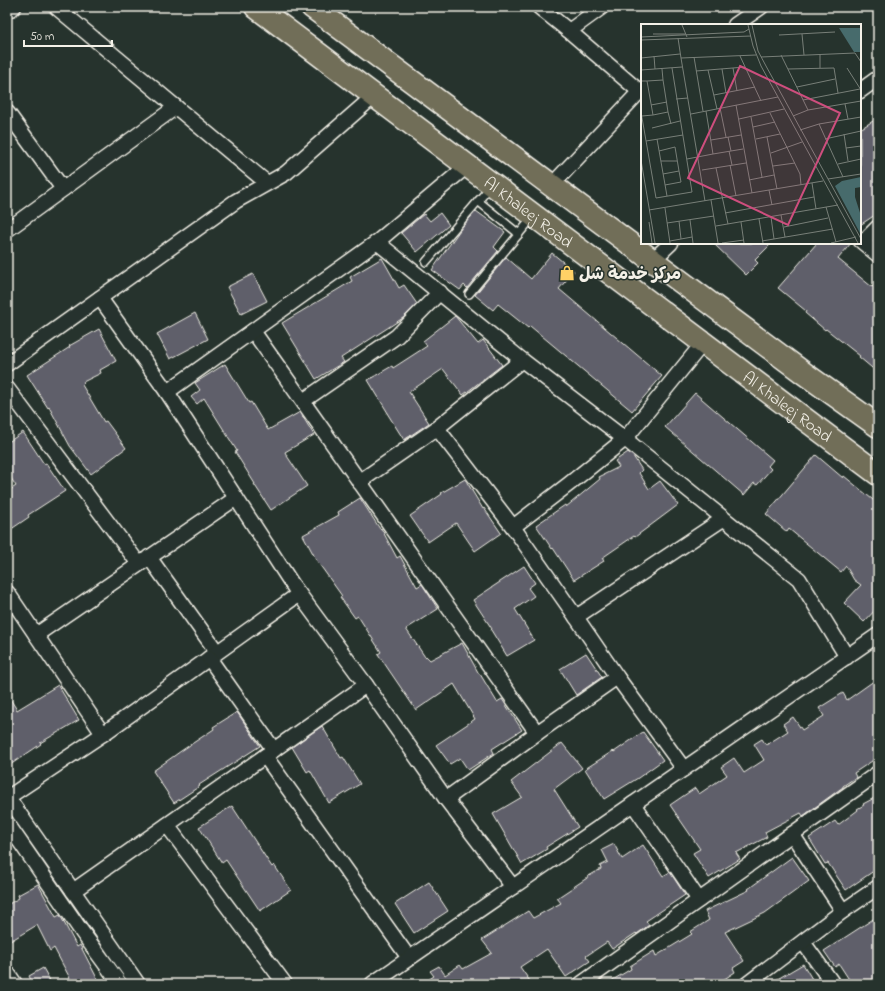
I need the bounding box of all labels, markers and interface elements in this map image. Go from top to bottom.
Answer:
scale bar [24,22,112,48]
inset map [641,24,861,244]
text: 50 m [30,28,54,46]
street label: Al Khaleej Road [478,171,578,255]
place label: مركز خدمة شل [579,262,681,287]
shop icon: مركز خدمة شل [558,264,576,282]
street label: Al Khaleej Road [737,366,837,450]

